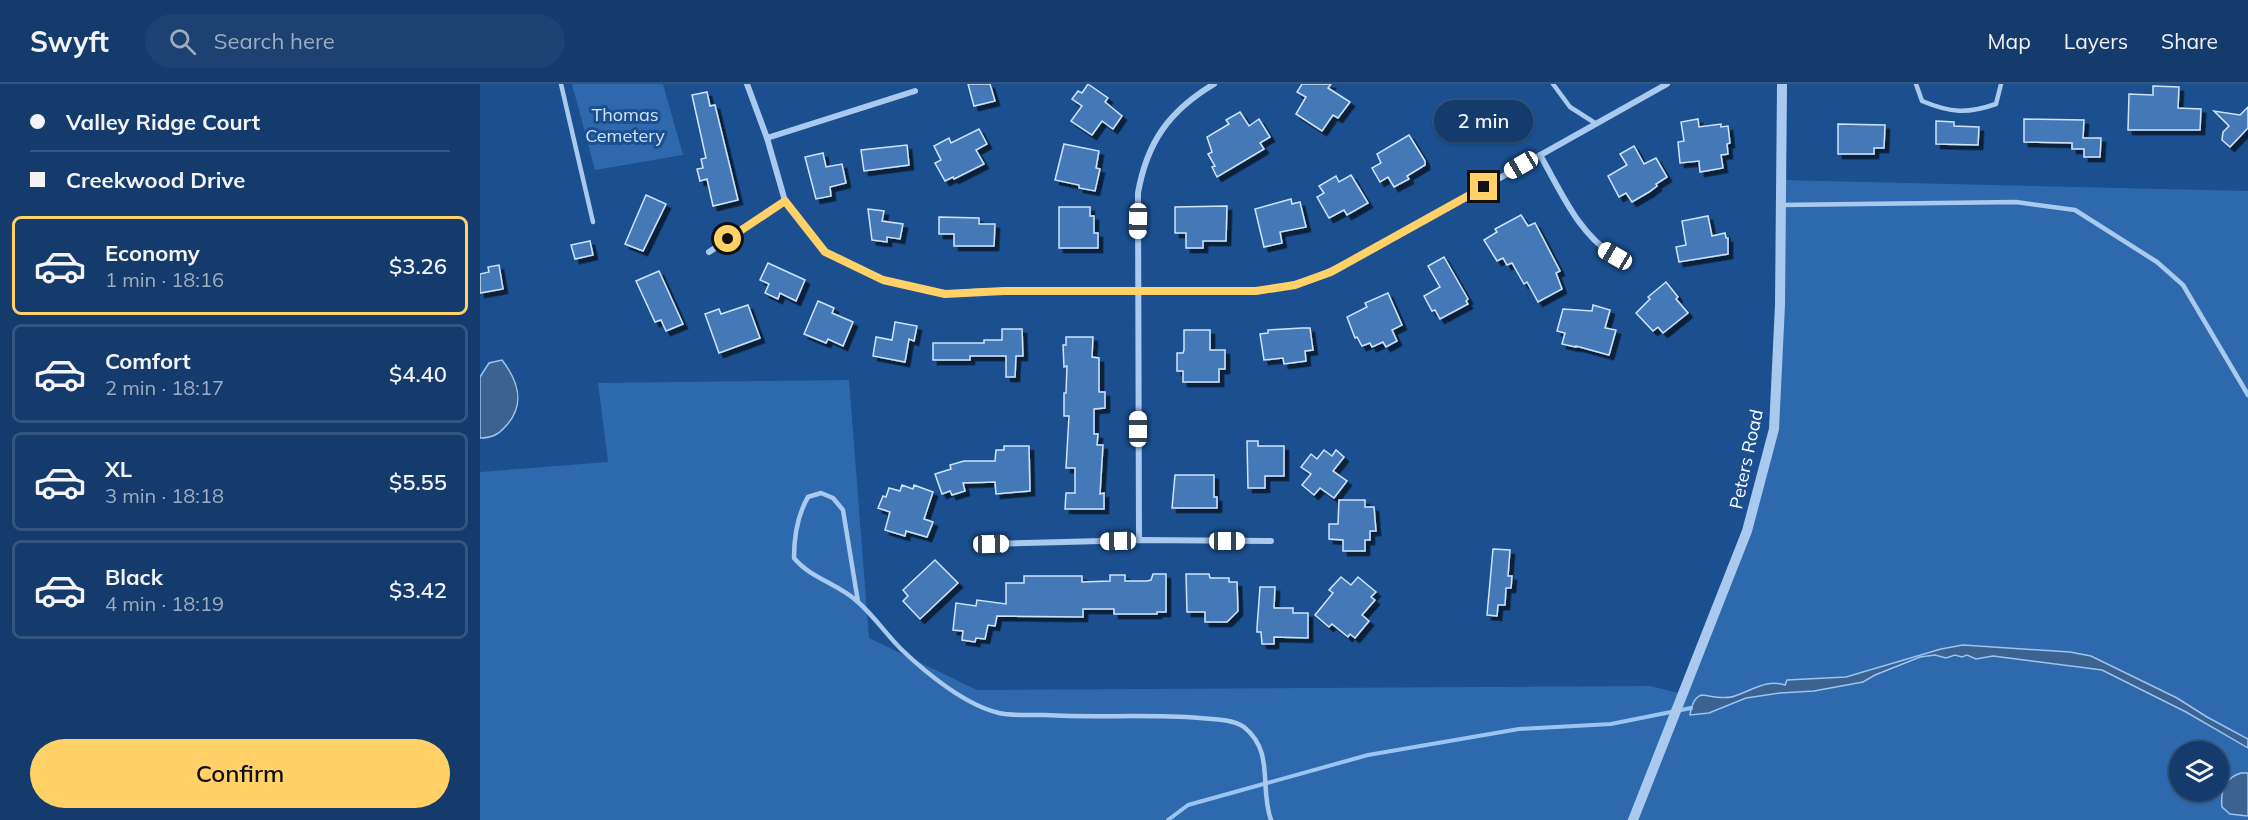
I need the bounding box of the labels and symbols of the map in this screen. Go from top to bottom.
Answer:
callout: 2 min [1434,100,1534,142]
park label: Thomas Cemetery [585,103,665,147]
car [1501,148,1541,182]
route end [1470,173,1497,200]
car [1129,203,1147,239]
route start [714,225,741,252]
car [1595,239,1635,273]
street label: Peters Road [1724,407,1768,511]
car [1129,411,1147,447]
car [1100,532,1136,550]
car [1209,532,1245,550]
car [973,535,1009,553]

